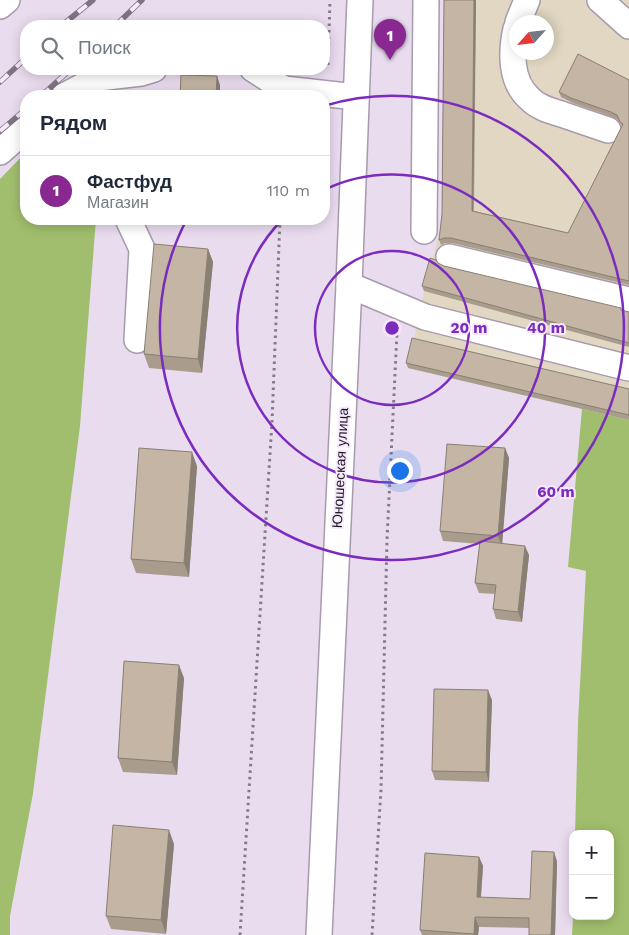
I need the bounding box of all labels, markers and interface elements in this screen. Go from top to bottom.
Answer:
north arrow [509,15,554,60]
pin: 1 [374,19,406,60]
search box [20,20,330,75]
icon: search [38,34,66,62]
text: Поиск [78,36,131,59]
text: Рядом [40,110,107,135]
text: Фастфуд [87,170,172,193]
text: 1 [53,181,59,200]
text: 110 m [267,181,310,200]
text: Магазин [87,193,149,212]
centre of rings [383,319,401,337]
text: 20 m [450,319,488,337]
text: 40 m [527,319,565,337]
street label: Юношеская улица [329,407,351,529]
your location [387,458,413,484]
text: 60 m [537,483,575,501]
map controls [569,830,614,920]
button: + [569,830,614,875]
button: − [569,875,614,920]

